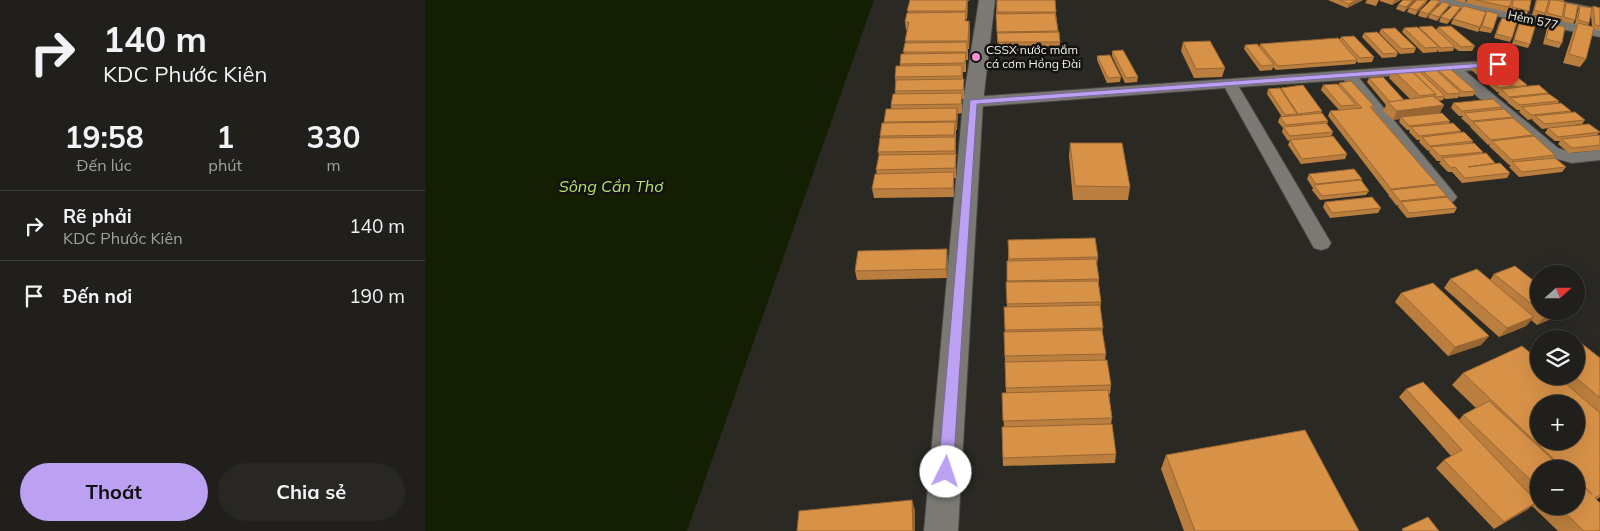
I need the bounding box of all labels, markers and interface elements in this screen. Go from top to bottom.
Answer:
street label: Hẻm 577 [1507,7,1560,32]
text: 140 m [103,17,207,61]
icon: right [20,20,85,85]
place label: CSSX nước mắm cá cơm Hồng Đài [986,42,1081,71]
pin [1477,43,1519,85]
icon: arrive [1484,50,1512,78]
marker: CSSX nước mắm cá cơm Hồng Đài [970,51,982,63]
text: KDC Phước Kiên [103,60,267,88]
text: 19:58 [64,118,144,156]
text: 1 [216,118,234,156]
text: 330 [307,118,361,156]
text: Đến lúc [77,155,132,175]
text: phút [208,155,242,175]
text: m [327,155,341,175]
water label: Sông Cần Thơ [559,176,664,196]
text: Rẽ phải [63,204,132,228]
icon: right [20,212,48,240]
text: 140 m [349,214,405,238]
text: KDC Phước Kiên [63,228,183,248]
north arrow [1530,265,1585,320]
map controls [1530,265,1585,515]
icon: arrive [20,282,48,310]
text: Đến nơi [63,284,132,308]
text: 190 m [349,284,405,308]
button: layers [1530,330,1585,385]
button: + [1530,395,1585,450]
position arrow [919,445,971,497]
button: − [1530,460,1585,515]
button: Thoát [20,463,208,521]
button: Chia sẻ [218,463,405,521]

